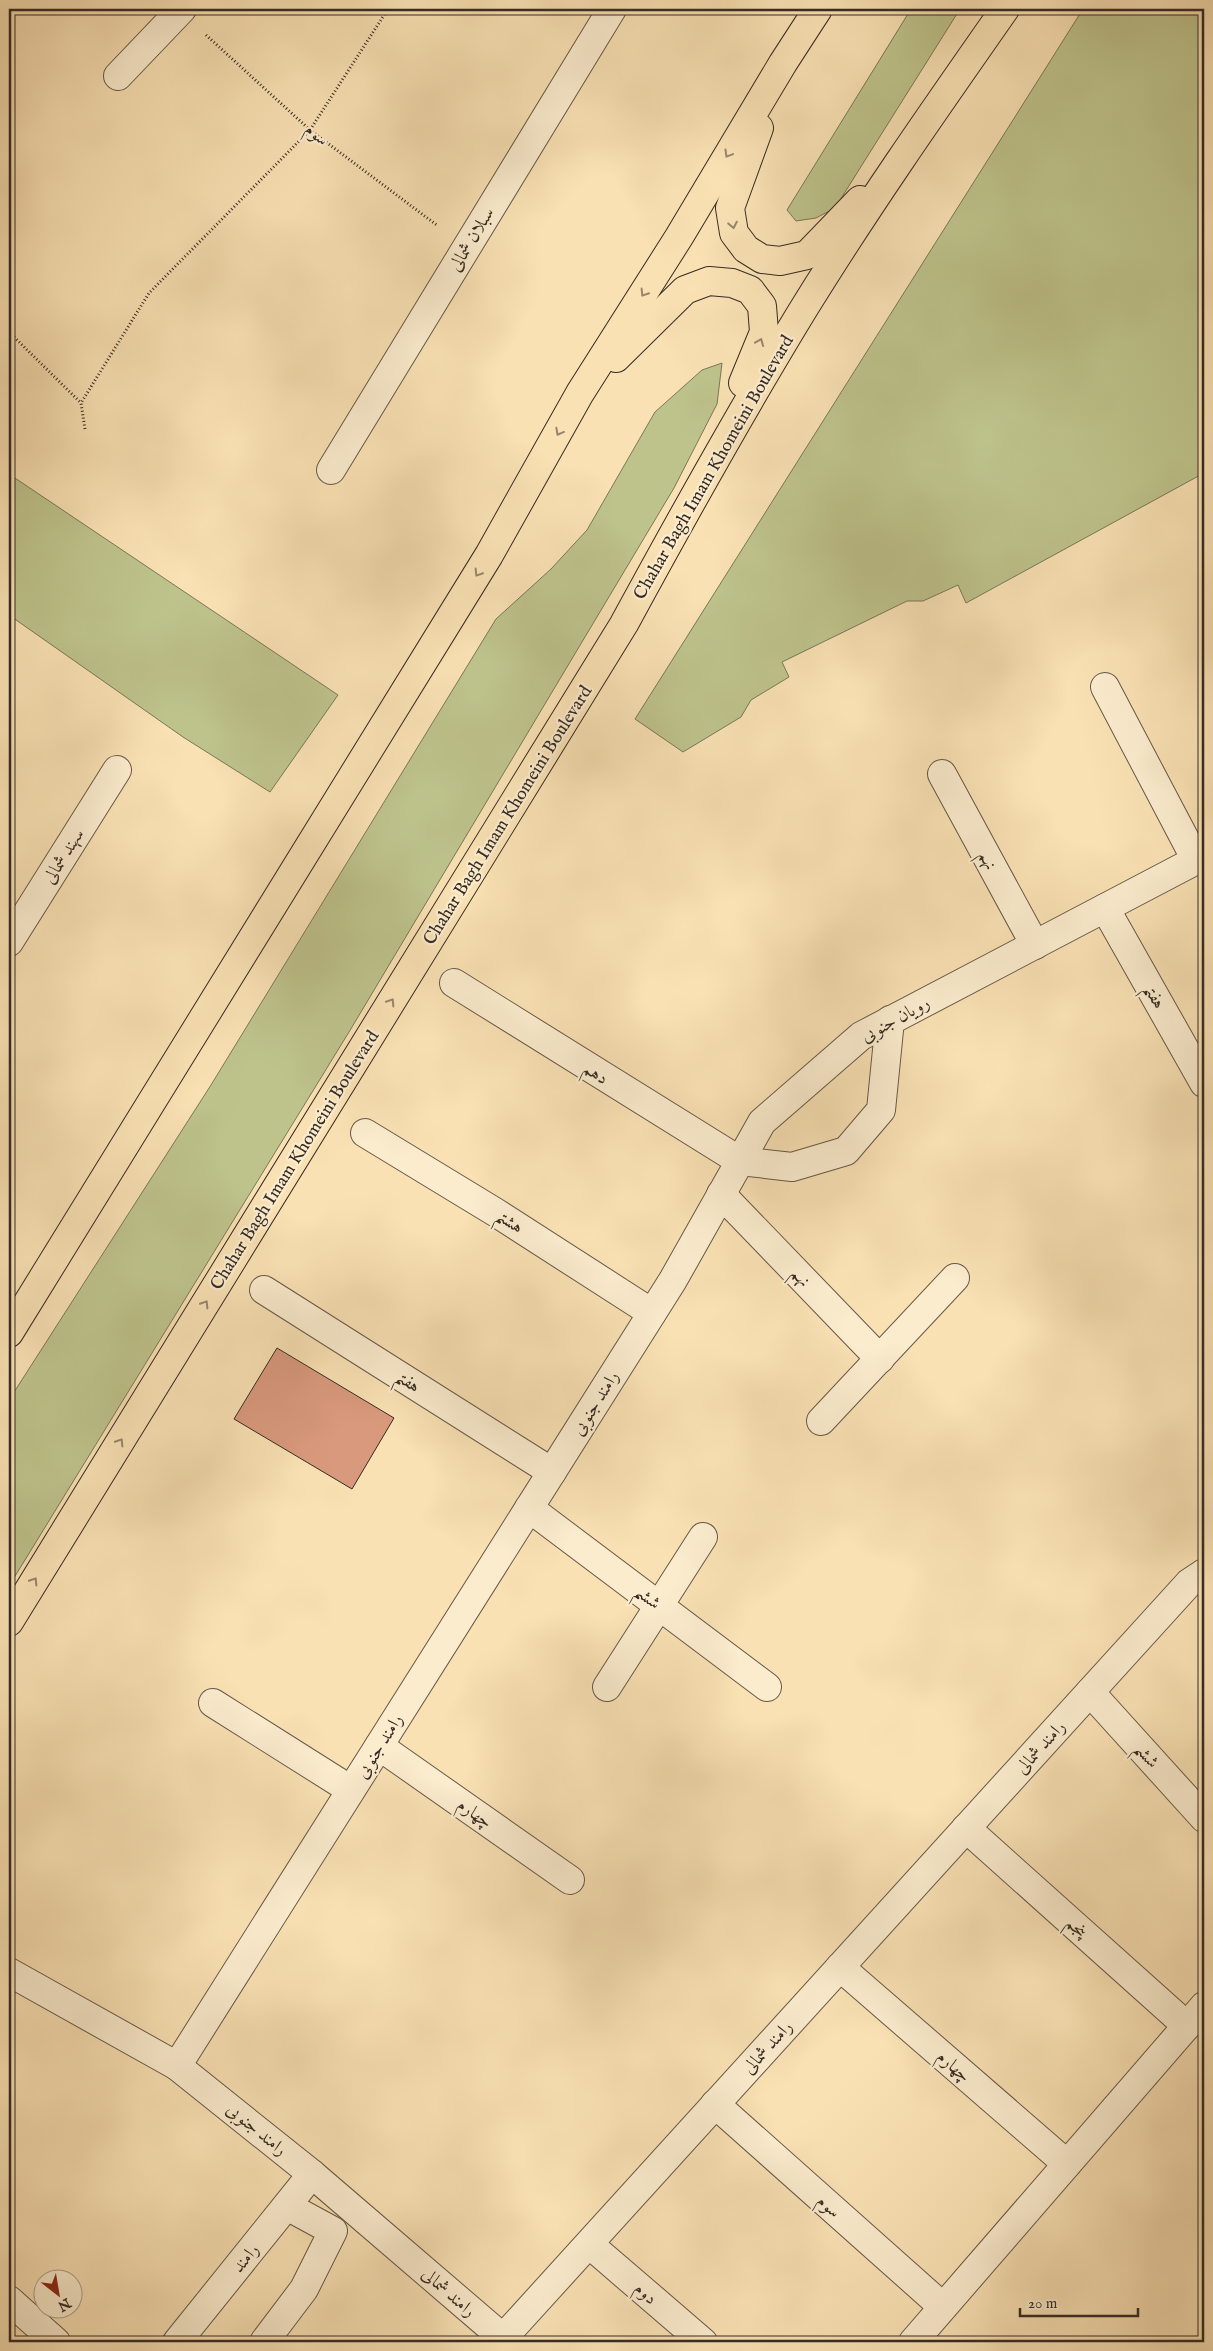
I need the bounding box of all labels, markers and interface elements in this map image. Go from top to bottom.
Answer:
street label: سوم [297,118,333,154]
one-way arrow [725,149,735,158]
street label: سبلان شمالی [444,203,500,276]
one-way arrow [727,220,737,229]
one-way arrow [640,288,650,297]
street label: Chahar Bagh Imam Khomeini Boulevard [629,331,800,604]
one-way arrow [754,338,765,347]
one-way arrow [555,426,565,435]
one-way arrow [475,567,484,576]
street label: Chahar Bagh Imam Khomeini Boulevard [419,681,598,950]
street label: سهند شمالی [38,825,90,889]
street label: نهم [969,847,1001,876]
street label: هفتم [1133,980,1170,1016]
street label: رویان جنوبی [857,992,934,1049]
one-way arrow [385,998,395,1007]
street label: Chahar Bagh Imam Khomeini Boulevard [206,1026,385,1295]
street label: دهم [576,1058,612,1094]
street label: هشتم [488,1205,527,1244]
street label: نهم [782,1263,815,1296]
one-way arrow [199,1301,208,1310]
street label: هفتم [388,1366,424,1403]
street label: رامند جنوبی [567,1367,625,1440]
one-way arrow [113,1439,123,1448]
one-way arrow [28,1577,38,1586]
street label: ششم [626,1581,665,1620]
street label: رامند جنوبی [351,1710,409,1783]
street label: رامند شمالی [1011,1716,1071,1780]
street label: ششم [1125,1738,1164,1777]
street label: چهارم [450,1794,496,1837]
street label: پنجم [1058,1912,1093,1948]
street label: رامند شمالی [738,2016,798,2080]
street label: چهارم [929,2046,975,2091]
street label: رامند جنوبی [221,2099,291,2162]
street label: سوم [809,2190,845,2226]
street label: رامند [227,2240,265,2278]
street label: رامند شمالی [416,2263,480,2323]
north arrow [32,2268,82,2318]
street label: دوم [627,2278,661,2313]
scale bar [1020,2286,1138,2318]
text: N [54,2293,75,2315]
text: 20 m [1028,2294,1058,2313]

